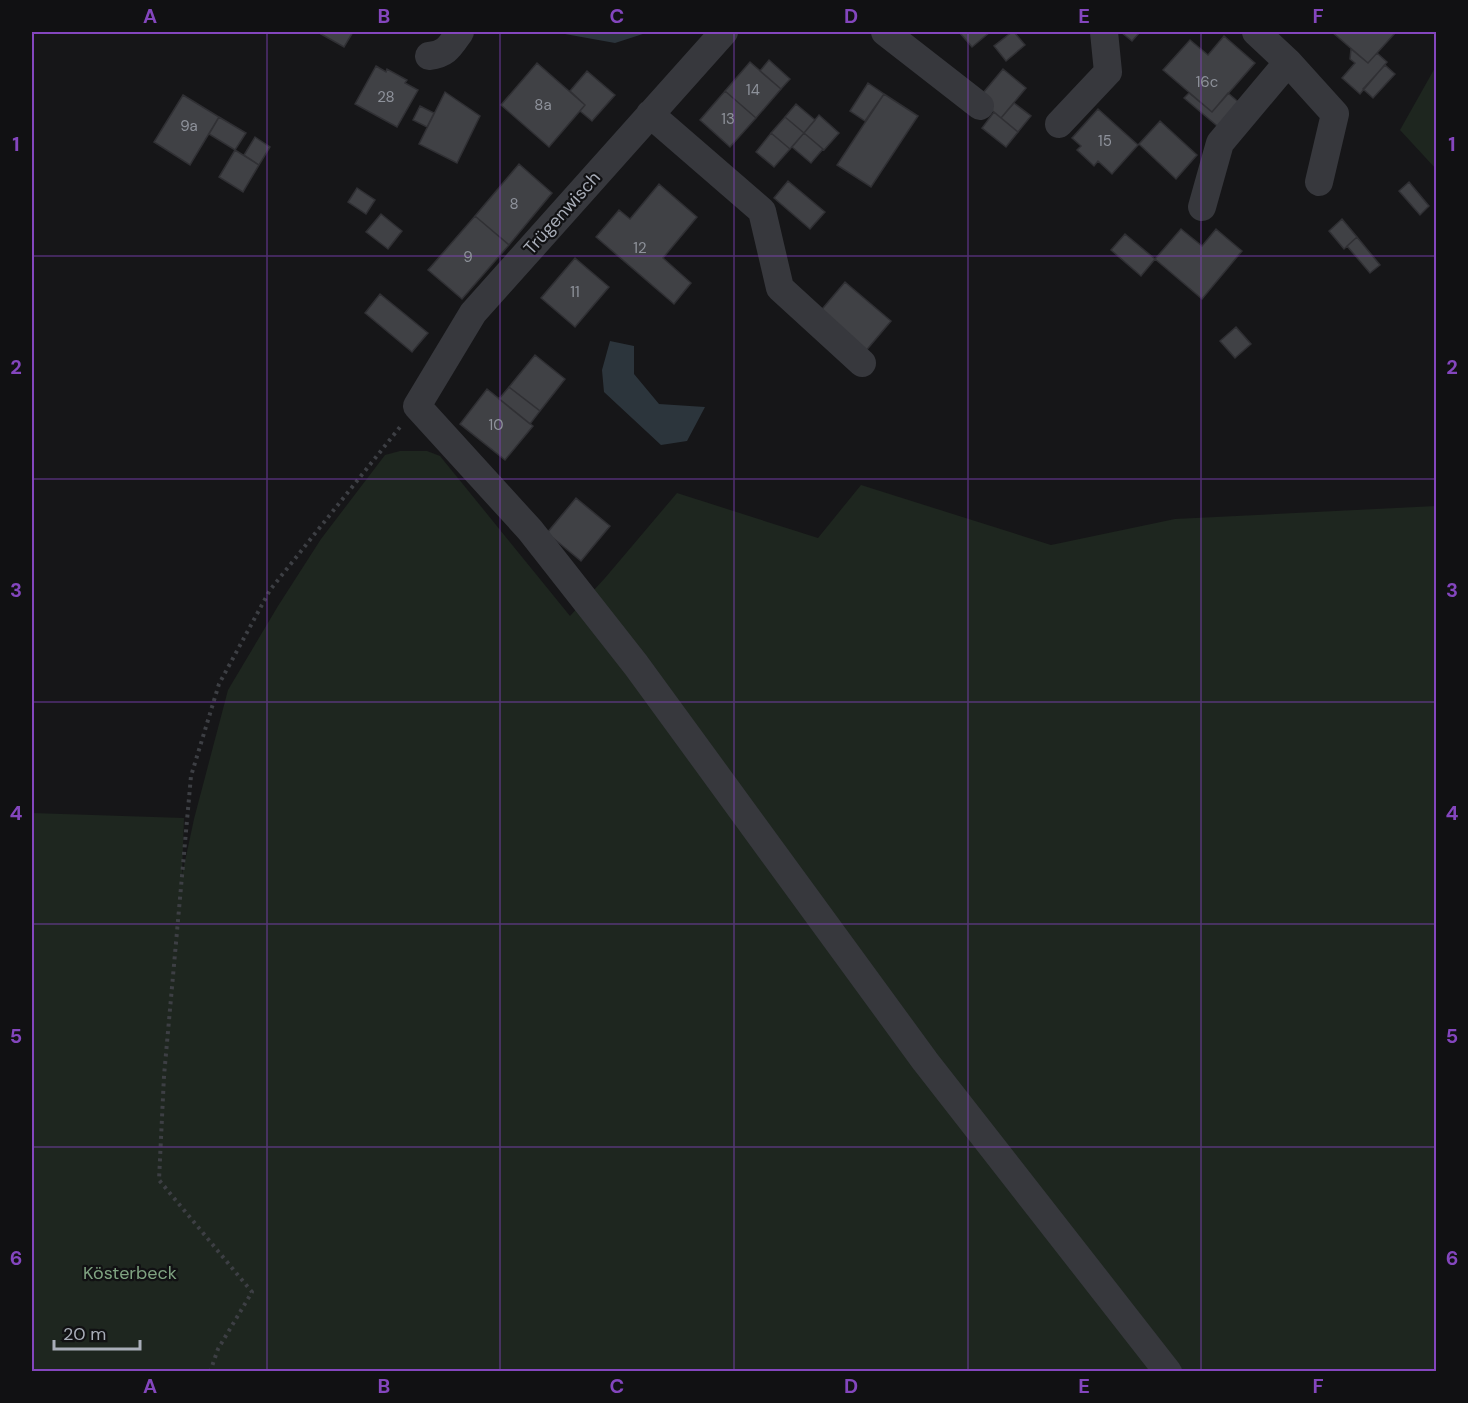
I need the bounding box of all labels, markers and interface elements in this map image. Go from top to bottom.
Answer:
text: A [143,3,157,29]
text: B [378,3,390,29]
text: C [610,3,624,29]
text: D [844,3,858,29]
text: E [1078,3,1090,29]
text: F [1312,3,1324,29]
house number: 16c [1196,72,1218,92]
house number: 14 [746,80,760,100]
house number: 28 [377,87,395,107]
house number: 8a [534,95,552,115]
house number: 13 [721,109,735,129]
house number: 9a [180,116,198,136]
text: 1 [12,131,20,157]
house number: 15 [1098,131,1112,151]
text: 1 [1448,131,1456,157]
street label: Trügenwisch [518,166,606,260]
house number: 8 [509,194,519,214]
house number: 12 [633,238,647,258]
house number: 9 [463,247,473,267]
house number: 11 [570,282,580,302]
text: 2 [10,354,22,380]
text: 2 [1446,354,1458,380]
house number: 10 [489,415,503,435]
text: 3 [10,577,22,603]
text: 3 [1446,577,1458,603]
text: 4 [10,800,23,826]
text: 4 [1446,800,1459,826]
text: 5 [10,1023,22,1049]
text: 5 [1446,1023,1458,1049]
text: 6 [10,1245,22,1271]
text: 6 [1446,1245,1458,1271]
park label: Kösterbeck [83,1261,177,1285]
scale bar [54,1313,140,1351]
text: 20 m [63,1322,106,1346]
text: A [143,1373,157,1399]
text: B [378,1373,390,1399]
text: C [610,1373,624,1399]
text: D [844,1373,858,1399]
text: E [1078,1373,1090,1399]
text: F [1312,1373,1324,1399]

